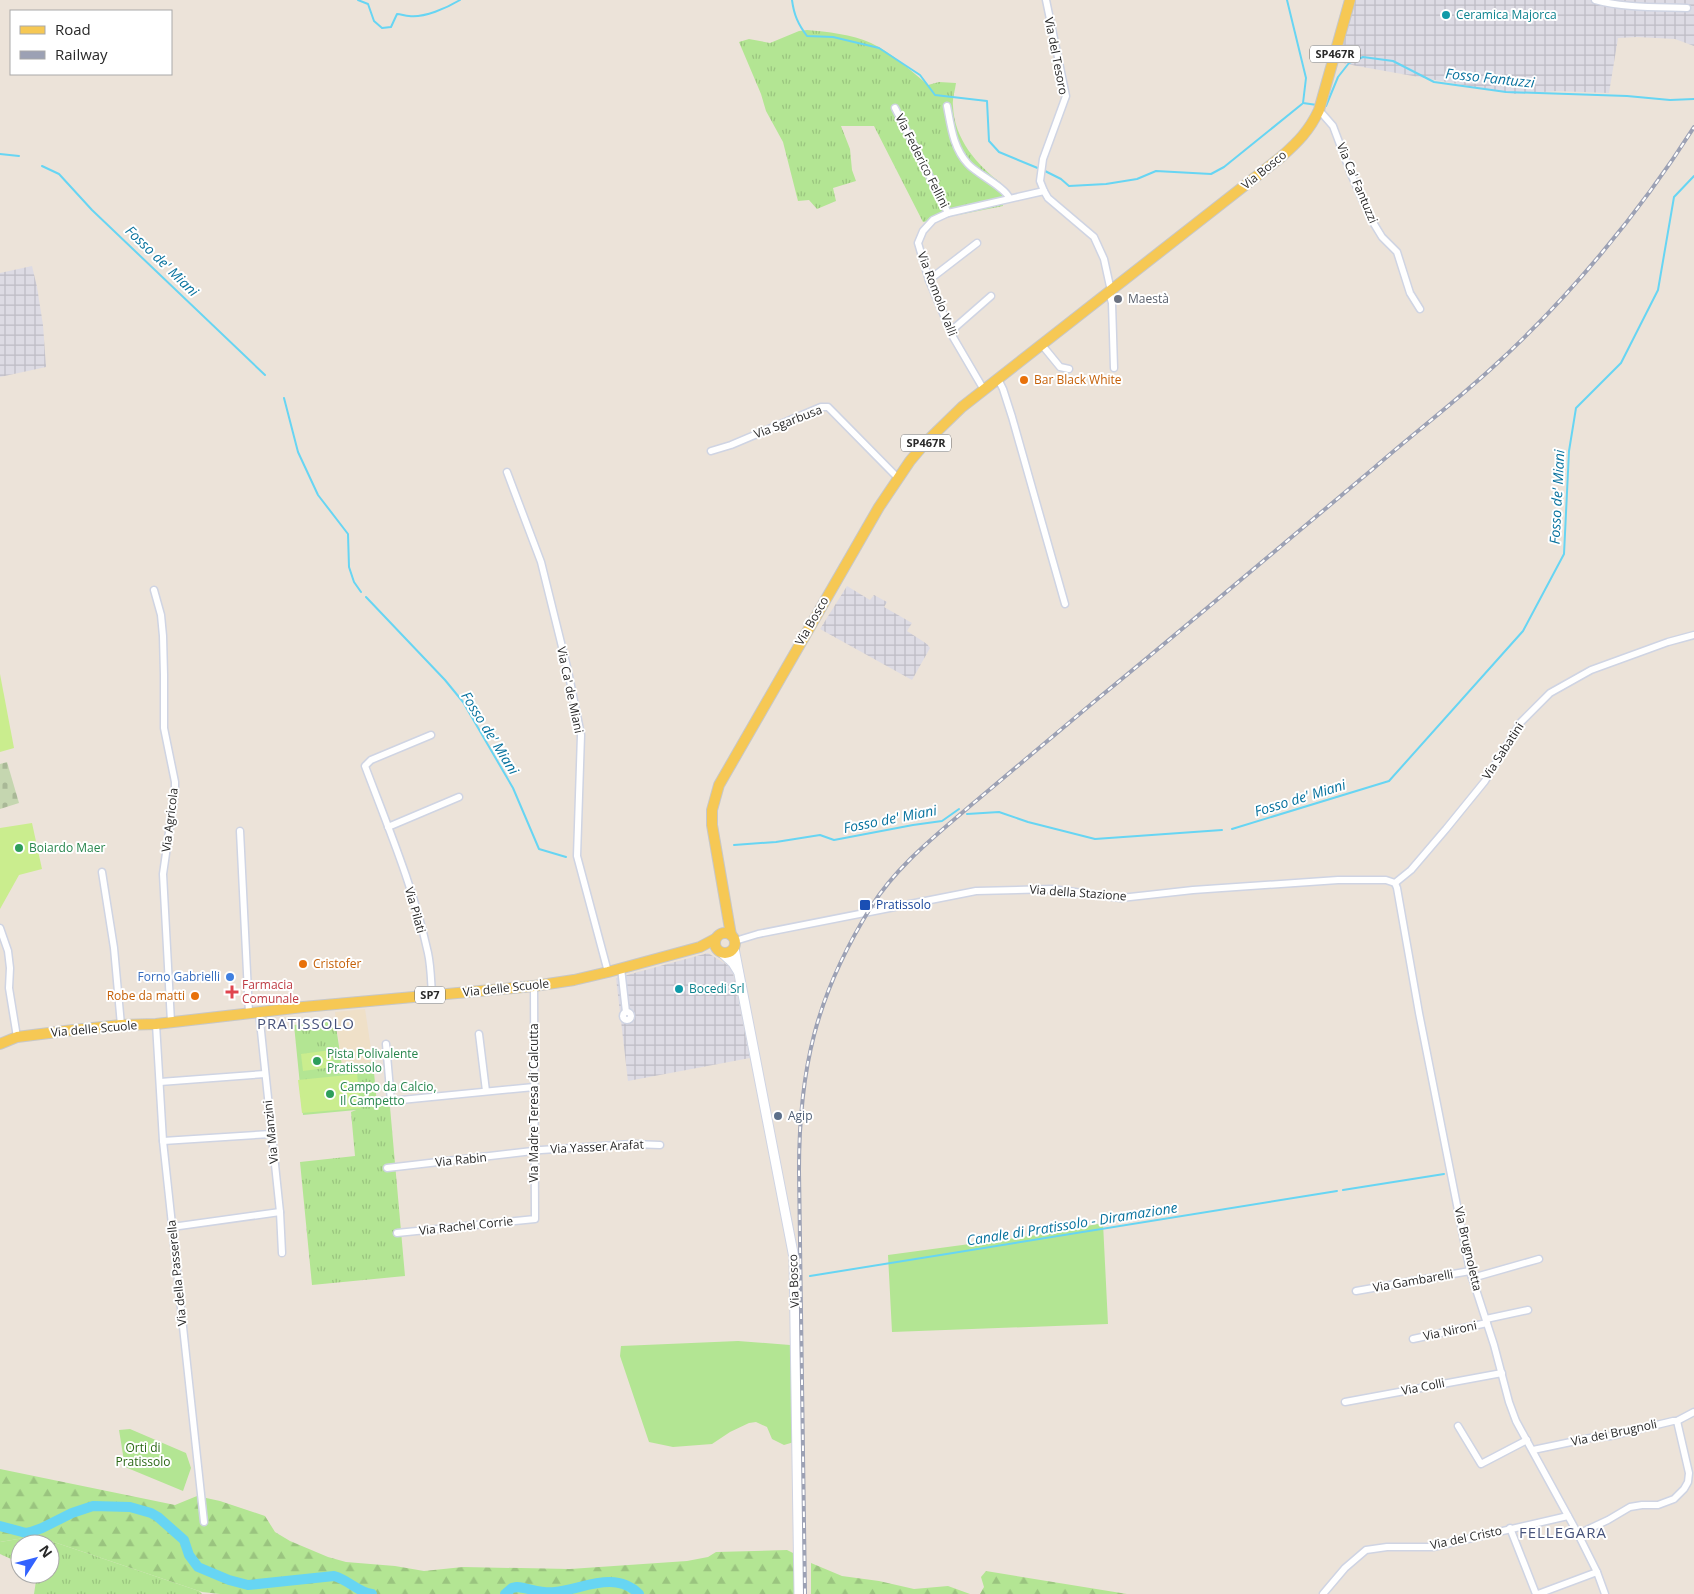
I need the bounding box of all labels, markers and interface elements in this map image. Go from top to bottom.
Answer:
place label: Ceramica Majorca [1456,6,1557,23]
marker: Ceramica Majorca [1440,9,1452,21]
legend [10,10,172,75]
street label: Via del Tesoro [1041,16,1072,96]
text: Road [55,19,91,39]
text: Railway [55,44,108,64]
road number: SP467R [1310,46,1360,62]
water label: Fosso Fantuzzi [1445,63,1536,92]
street label: Via Federico Fellini [891,111,953,211]
street label: Via Ca' Fantuzzi [1333,140,1382,226]
street label: Via Bosco [1237,146,1290,193]
water label: Fosso de' Miani [122,221,203,301]
street label: Via Romolo Valli [914,249,961,339]
place label: Maestà [1128,290,1169,307]
marker: Maestà [1112,293,1124,305]
place label: Bar Black White [1034,371,1122,388]
marker: Bar Black White [1018,374,1030,386]
street label: Via Sgarbusa [751,401,824,442]
road number: SP467R [901,434,951,452]
water label: Fosso de' Miani [1545,449,1568,545]
street label: Via Bosco [791,593,832,648]
street label: Via Ca' de Miani [553,645,588,735]
water label: Fosso de' Miani [457,688,524,778]
street label: Via Sabatini [1478,719,1527,783]
water label: Fosso de' Miani [1252,774,1348,820]
street label: Via Agricola [157,787,182,853]
water label: Fosso de' Miani [842,800,939,837]
place label: Boiardo Maer [29,839,105,856]
marker: Boiardo Maer [13,842,25,854]
street label: Via della Stazione [1029,881,1127,904]
street label: Via Pilati [401,885,430,935]
place label: Pratissolo [876,896,931,913]
marker: Pratissolo [858,898,872,912]
place label: Cristofer [313,955,361,972]
marker: Cristofer [297,958,309,970]
place label: Forno Gabrielli [137,968,220,985]
marker: Forno Gabrielli [224,971,236,983]
street label: Via delle Scuole [462,974,550,1000]
place label: Farmacia Comunale [242,976,299,1007]
place label: Bocedi Srl [689,980,744,997]
marker: Bocedi Srl [673,983,685,995]
marker: Farmacia Comunale [226,986,238,998]
road number: SP7 [415,986,445,1004]
place label: Robe da matti [107,987,185,1004]
marker: Robe da matti [189,990,201,1002]
district label: PRATISSOLO [257,1013,355,1033]
street label: Via delle Scuole [50,1016,138,1041]
street label: Via Madre Teresa di Calcutta [525,1023,542,1183]
place label: Pista Polivalente Pratissolo [327,1045,419,1076]
marker: Pista Polivalente Pratissolo [311,1055,323,1067]
place label: Campo da Calcio, Il Campetto [340,1078,437,1109]
marker: Campo da Calcio, Il Campetto [324,1088,336,1100]
street label: Via Manzini [259,1099,282,1165]
place label: Agip [788,1107,812,1124]
marker: Agip [772,1110,784,1122]
street label: Via Yasser Arafat [550,1136,644,1157]
street label: Via Rabin [434,1148,488,1171]
water label: Canale di Pratissolo - Diramazione [965,1197,1179,1250]
street label: Via Brugnoletta [1451,1205,1486,1293]
street label: Via Rachel Corrie [418,1212,514,1239]
street label: Via della Passerella [162,1219,191,1327]
street label: Via Bosco [784,1254,803,1308]
street label: Via Gambarelli [1371,1265,1454,1296]
street label: Via Nironi [1421,1317,1478,1344]
street label: Via Colli [1400,1374,1446,1399]
street label: Via dei Brugnoli [1569,1415,1658,1450]
park label: Orti di Pratissolo [115,1439,171,1470]
street label: Via del Cristo [1428,1522,1503,1553]
district label: FELLEGARA [1519,1522,1607,1542]
north arrow [10,1534,60,1584]
text: N [35,1541,57,1561]

